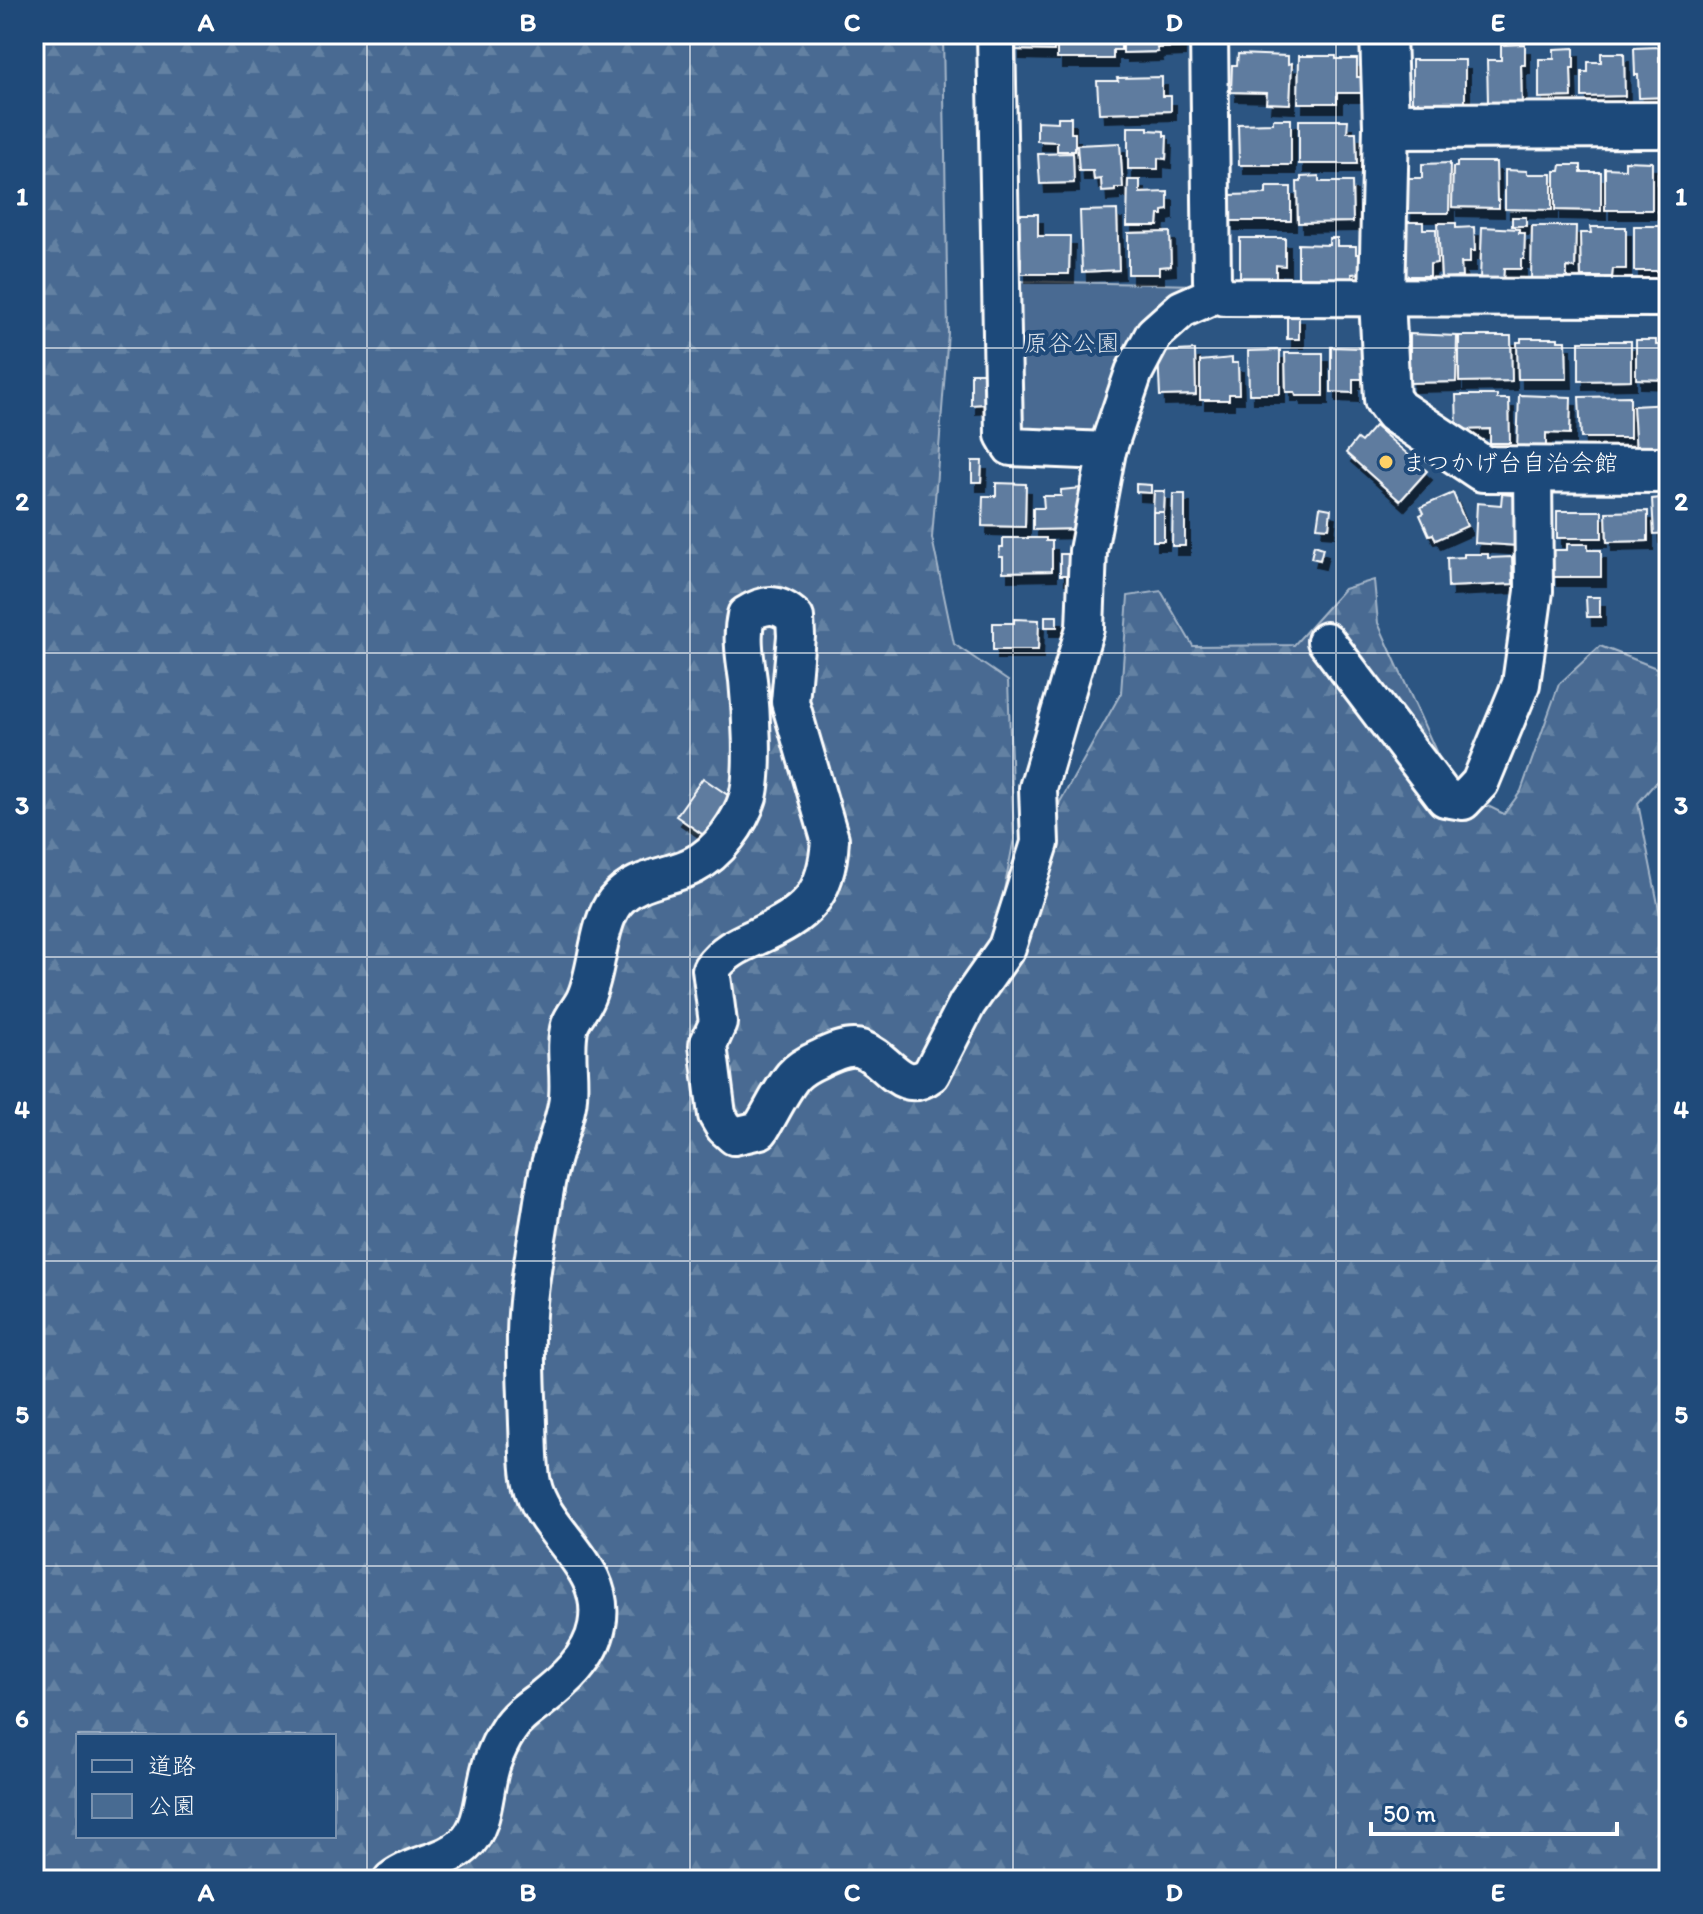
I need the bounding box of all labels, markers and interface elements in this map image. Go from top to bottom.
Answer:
text: A [197,6,215,38]
text: B [520,6,537,38]
text: C [844,6,861,38]
text: D [1165,6,1183,38]
text: E [1491,6,1505,38]
text: 1 [16,180,28,212]
text: 1 [1675,180,1687,212]
park label: 原谷公園 [1024,328,1120,357]
place label: まつかげ台自治会館 [1402,448,1618,477]
marker: まつかげ台自治会館 [1377,453,1395,471]
text: 2 [15,485,29,517]
text: 2 [1674,485,1688,517]
text: 3 [15,789,29,821]
text: 3 [1674,789,1688,821]
text: 4 [14,1093,30,1125]
text: 4 [1673,1093,1689,1125]
text: 5 [15,1398,29,1430]
text: 5 [1674,1398,1688,1430]
text: 6 [15,1702,29,1734]
text: 6 [1674,1702,1688,1734]
legend [76,1734,336,1838]
text: 道路 [148,1751,196,1780]
scale bar [1371,1786,1617,1836]
text: 公園 [148,1791,196,1820]
text: 50 m [1383,1799,1436,1828]
text: A [197,1876,215,1908]
text: B [520,1876,537,1908]
text: C [844,1876,861,1908]
text: D [1165,1876,1183,1908]
text: E [1491,1876,1505,1908]

